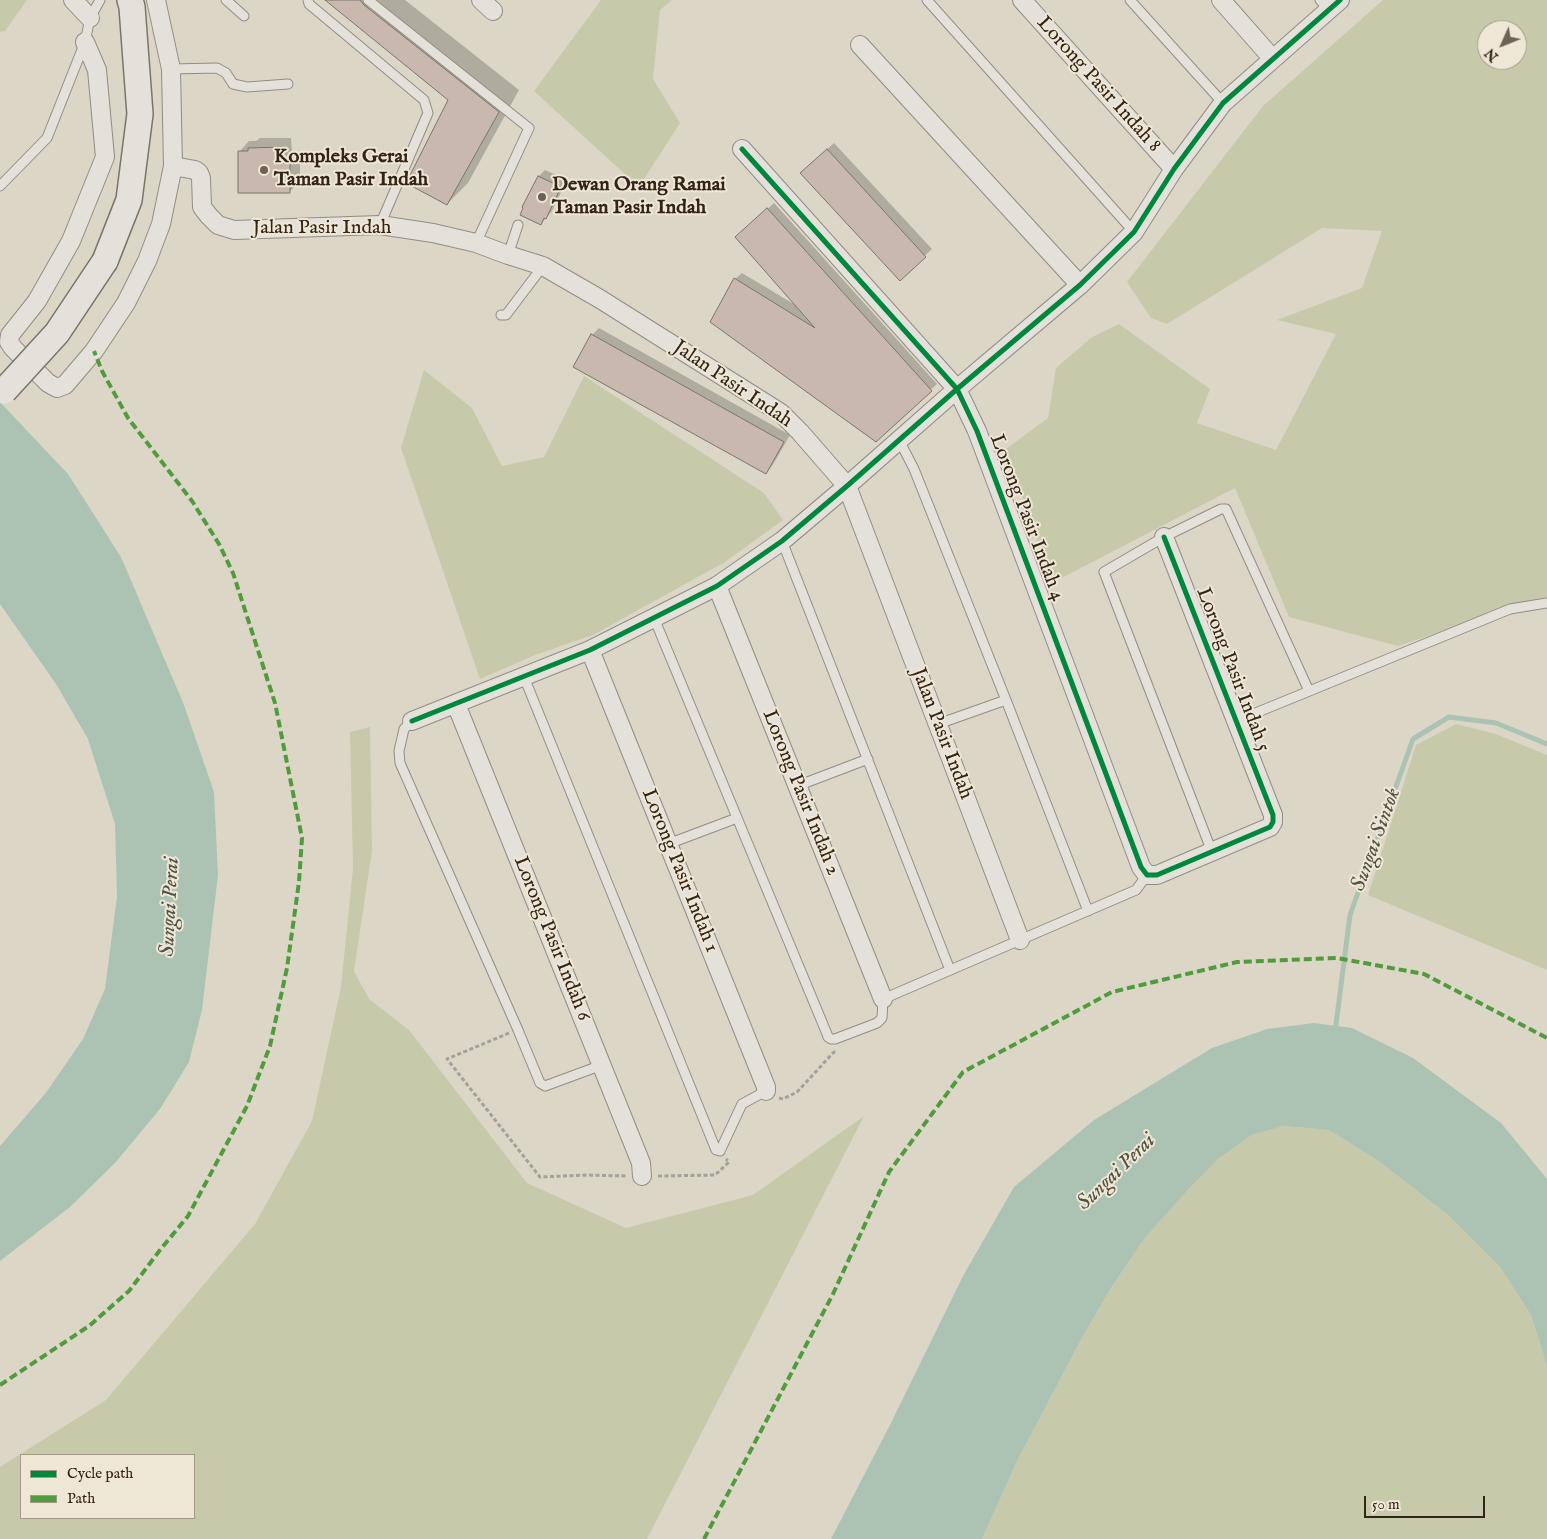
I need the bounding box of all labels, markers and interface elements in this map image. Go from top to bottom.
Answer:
street label: Lorong Pasir Indah 8 [1031,12,1165,158]
north arrow [1477,20,1527,70]
text: N [1481,44,1503,65]
place label: Kompleks Gerai Taman Pasir Indah [274,146,428,193]
marker: Kompleks Gerai Taman Pasir Indah [258,164,270,176]
place label: Dewan Orang Ramai Taman Pasir Indah [552,174,726,221]
marker: Dewan Orang Ramai Taman Pasir Indah [536,191,548,203]
street label: Jalan Pasir Indah [253,217,391,241]
street label: Jalan Pasir Indah [668,336,796,434]
street label: Lorong Pasir Indah 4 [983,431,1069,605]
street label: Lorong Pasir Indah 5 [1190,584,1274,756]
street label: Jalan Pasir Indah [905,665,977,803]
street label: Lorong Pasir Indah 2 [756,707,844,879]
water label: Sungai Sintok [1347,785,1407,895]
street label: Lorong Pasir Indah 1 [635,786,723,956]
street label: Lorong Pasir Indah 6 [507,853,595,1025]
water label: Sungai Perai [156,857,186,957]
water label: Sungai Perai [1073,1130,1161,1216]
legend [20,1454,195,1519]
text: Cycle path [67,1464,133,1483]
scale bar [1367,1486,1488,1518]
text: Path [67,1489,95,1508]
text: 50 m [1372,1495,1400,1514]

